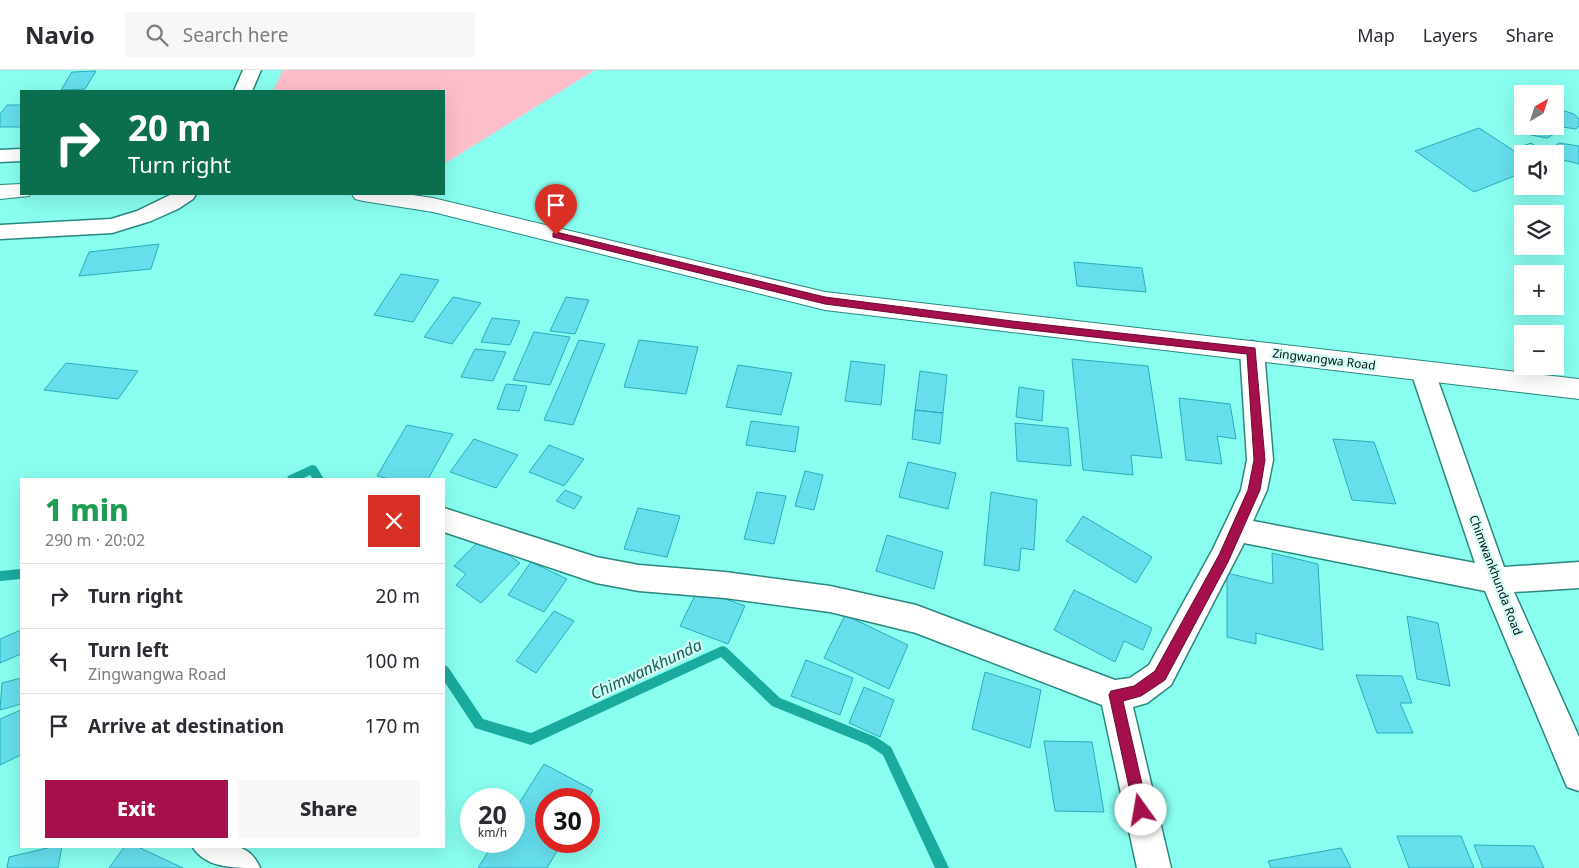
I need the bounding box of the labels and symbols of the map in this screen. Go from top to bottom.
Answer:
north arrow [1514,85,1564,135]
pin [535,184,577,235]
street label: Zingwangwa Road [1271,344,1377,374]
street label: Chimwankhunda Road [1465,512,1527,638]
water label: Chimwankhunda [587,634,705,704]
position arrow [1114,783,1166,835]
speed limit sign: 30 [535,788,600,853]

